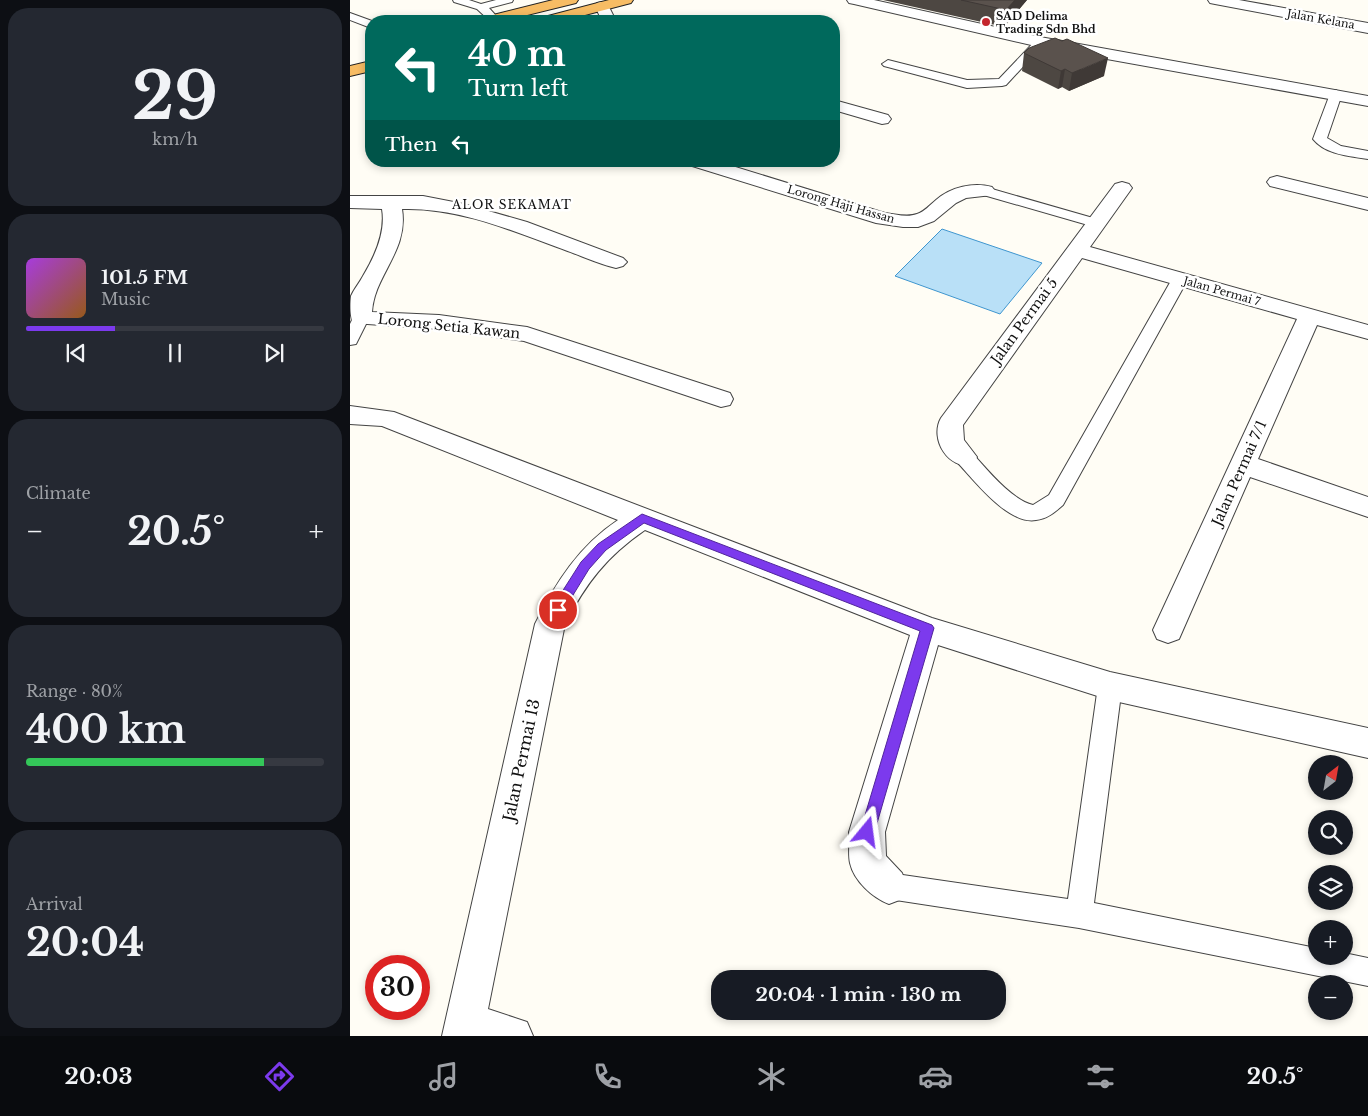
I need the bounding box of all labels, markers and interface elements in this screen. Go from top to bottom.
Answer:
street label: Jalan Kelana [1284,6,1357,32]
place label: SAD Delima Trading Sdn Bhd [996,9,1096,36]
marker: SAD Delima Trading Sdn Bhd [980,16,992,28]
text: 40 m [468,32,566,75]
icon: left [385,35,450,100]
text: 29 [132,56,218,137]
text: Turn left [468,75,568,102]
text: km/h [152,129,198,149]
icon: left [447,130,475,158]
text: Then [385,133,437,156]
street label: Lorong Haji Hassan [786,182,897,226]
district label: ALOR SEKAMAT [451,197,572,212]
text: 101.5 FM [101,266,188,289]
street label: Jalan Permai 7 [1180,273,1263,309]
street label: Jalan Permai 5 [986,274,1061,369]
text: Music [101,289,150,309]
street label: Lorong Setia Kawan [377,310,522,342]
icon: previous [62,339,90,367]
icon: pause [161,339,189,367]
icon: next [260,339,288,367]
street label: Jalan Permai 7/1 [1207,417,1270,530]
text: Climate [26,483,91,503]
text: 20.5° [127,508,225,555]
text: − [26,514,44,549]
text: + [309,514,324,549]
pin [537,589,579,631]
icon: arrive [544,596,572,624]
text: Range · 80% [26,681,123,701]
street label: Jalan Permai 13 [498,697,544,825]
text: 400 km [26,706,186,753]
north arrow [1308,755,1352,800]
map controls [1308,755,1353,1020]
position arrow [840,805,892,857]
button: search [1308,810,1353,855]
button: layers [1308,865,1353,910]
text: Arrival [26,894,83,914]
text: 20:04 [26,919,144,966]
button: + [1308,920,1353,965]
speed limit sign: 30 [365,955,430,1020]
button: − [1308,975,1353,1020]
text: 20:04 · 1 min · 130 m [756,983,961,1006]
icon: directions [262,1059,297,1094]
icon: music [426,1059,461,1094]
icon: phone [590,1059,625,1094]
icon: climate [754,1059,789,1094]
icon: car [918,1059,953,1094]
icon: filters [1083,1059,1118,1094]
text: 20:03 [65,1063,132,1090]
text: 20.5° [1247,1063,1303,1090]

